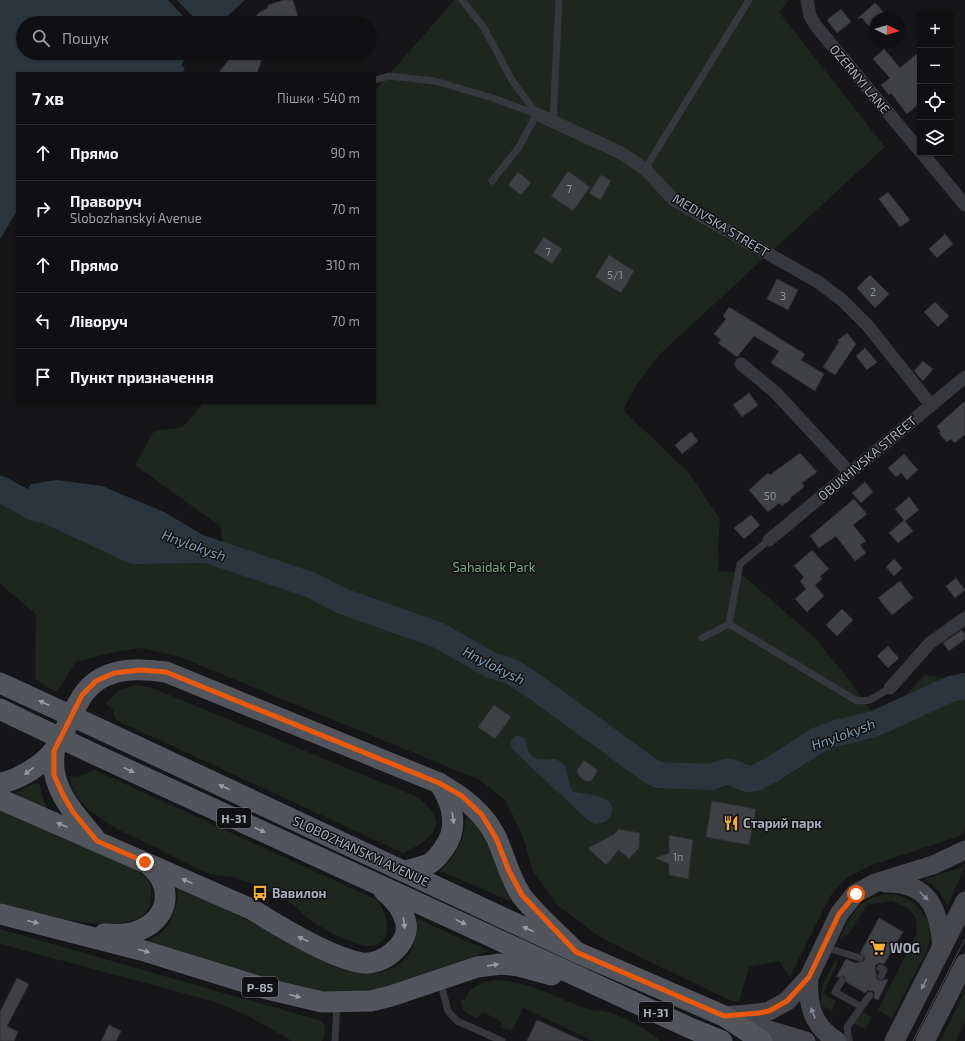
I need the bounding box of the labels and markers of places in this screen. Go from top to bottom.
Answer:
restaurant icon: Старий парк [722,814,740,832]
place label: Старий парк [743,815,822,831]
bus stop icon: Вавилон [251,884,269,902]
place label: Вавилон [272,885,327,901]
supermarket icon: WOG [869,939,887,957]
place label: WOG [890,940,920,956]

